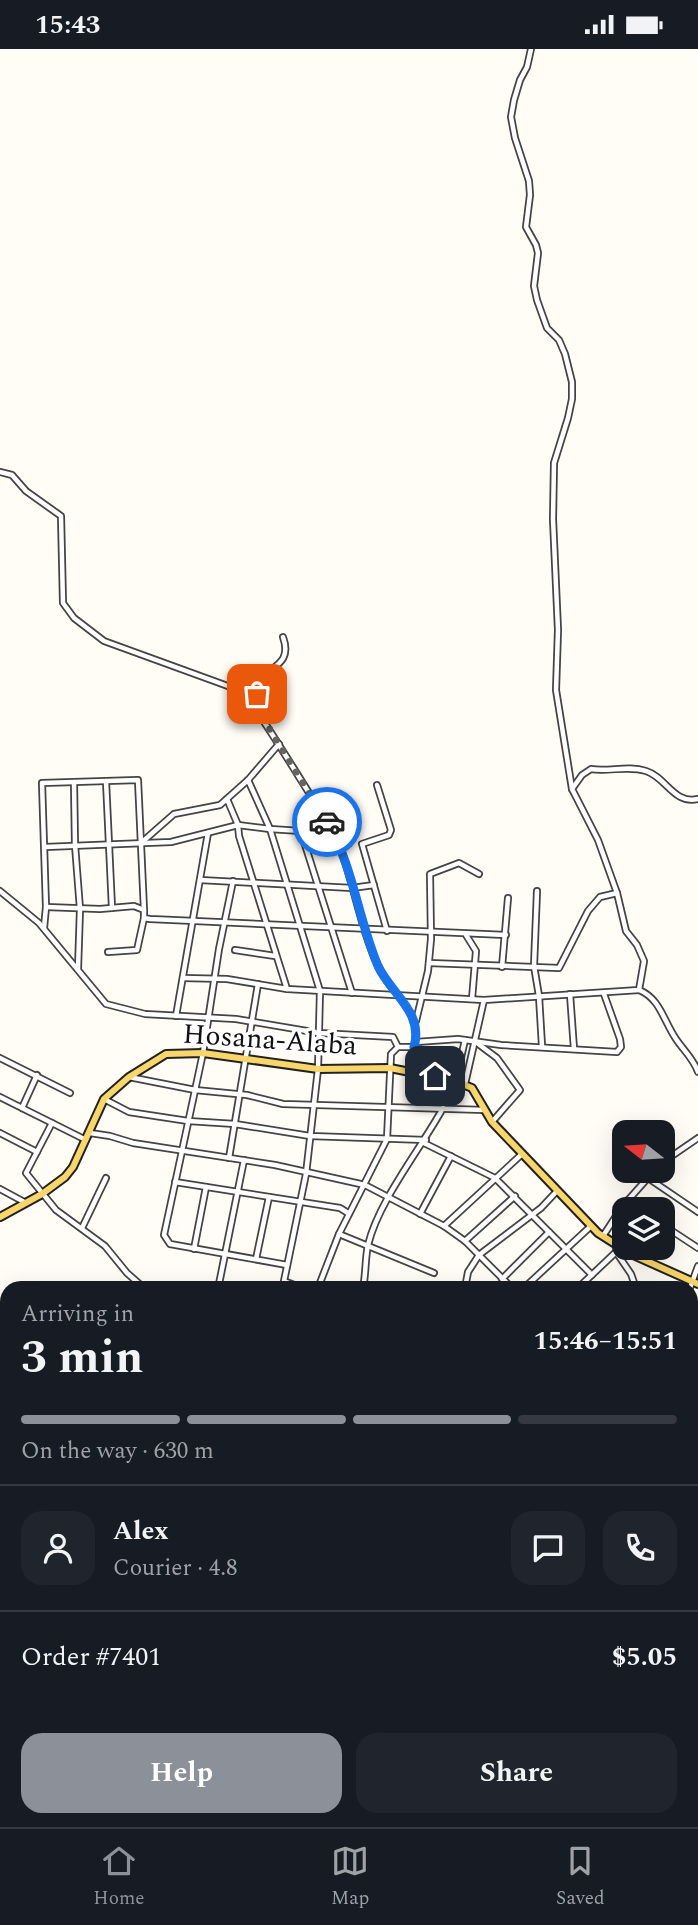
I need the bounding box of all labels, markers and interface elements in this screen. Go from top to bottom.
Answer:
text: 15:43 [35,5,100,45]
pin [227,664,287,724]
icon: bag [238,675,276,713]
courier [292,787,362,857]
icon: car [308,803,346,841]
street label: Hosana-Alaba [181,1012,359,1068]
pin [405,1046,465,1106]
icon: home [416,1057,454,1095]
north arrow [612,1120,676,1183]
map controls [612,1120,675,1260]
button: layers [612,1197,675,1260]
text: Arriving in [21,1297,134,1332]
text: 15:46–15:51 [533,1321,677,1361]
text: 3 min [21,1323,143,1393]
text: On the way · 630 m [21,1434,214,1469]
button: person [21,1511,95,1585]
text: Alex [113,1511,168,1551]
button: chat [511,1511,585,1585]
button: phone [603,1511,677,1585]
text: Courier · 4.8 [113,1551,238,1586]
text: Order #7401 [21,1637,161,1677]
text: $5.05 [612,1637,677,1677]
button: Help [21,1733,342,1813]
button: Share [356,1733,677,1813]
tab: Home [93,1842,144,1913]
tab: Map [331,1842,369,1913]
tab: Saved [556,1842,605,1913]

